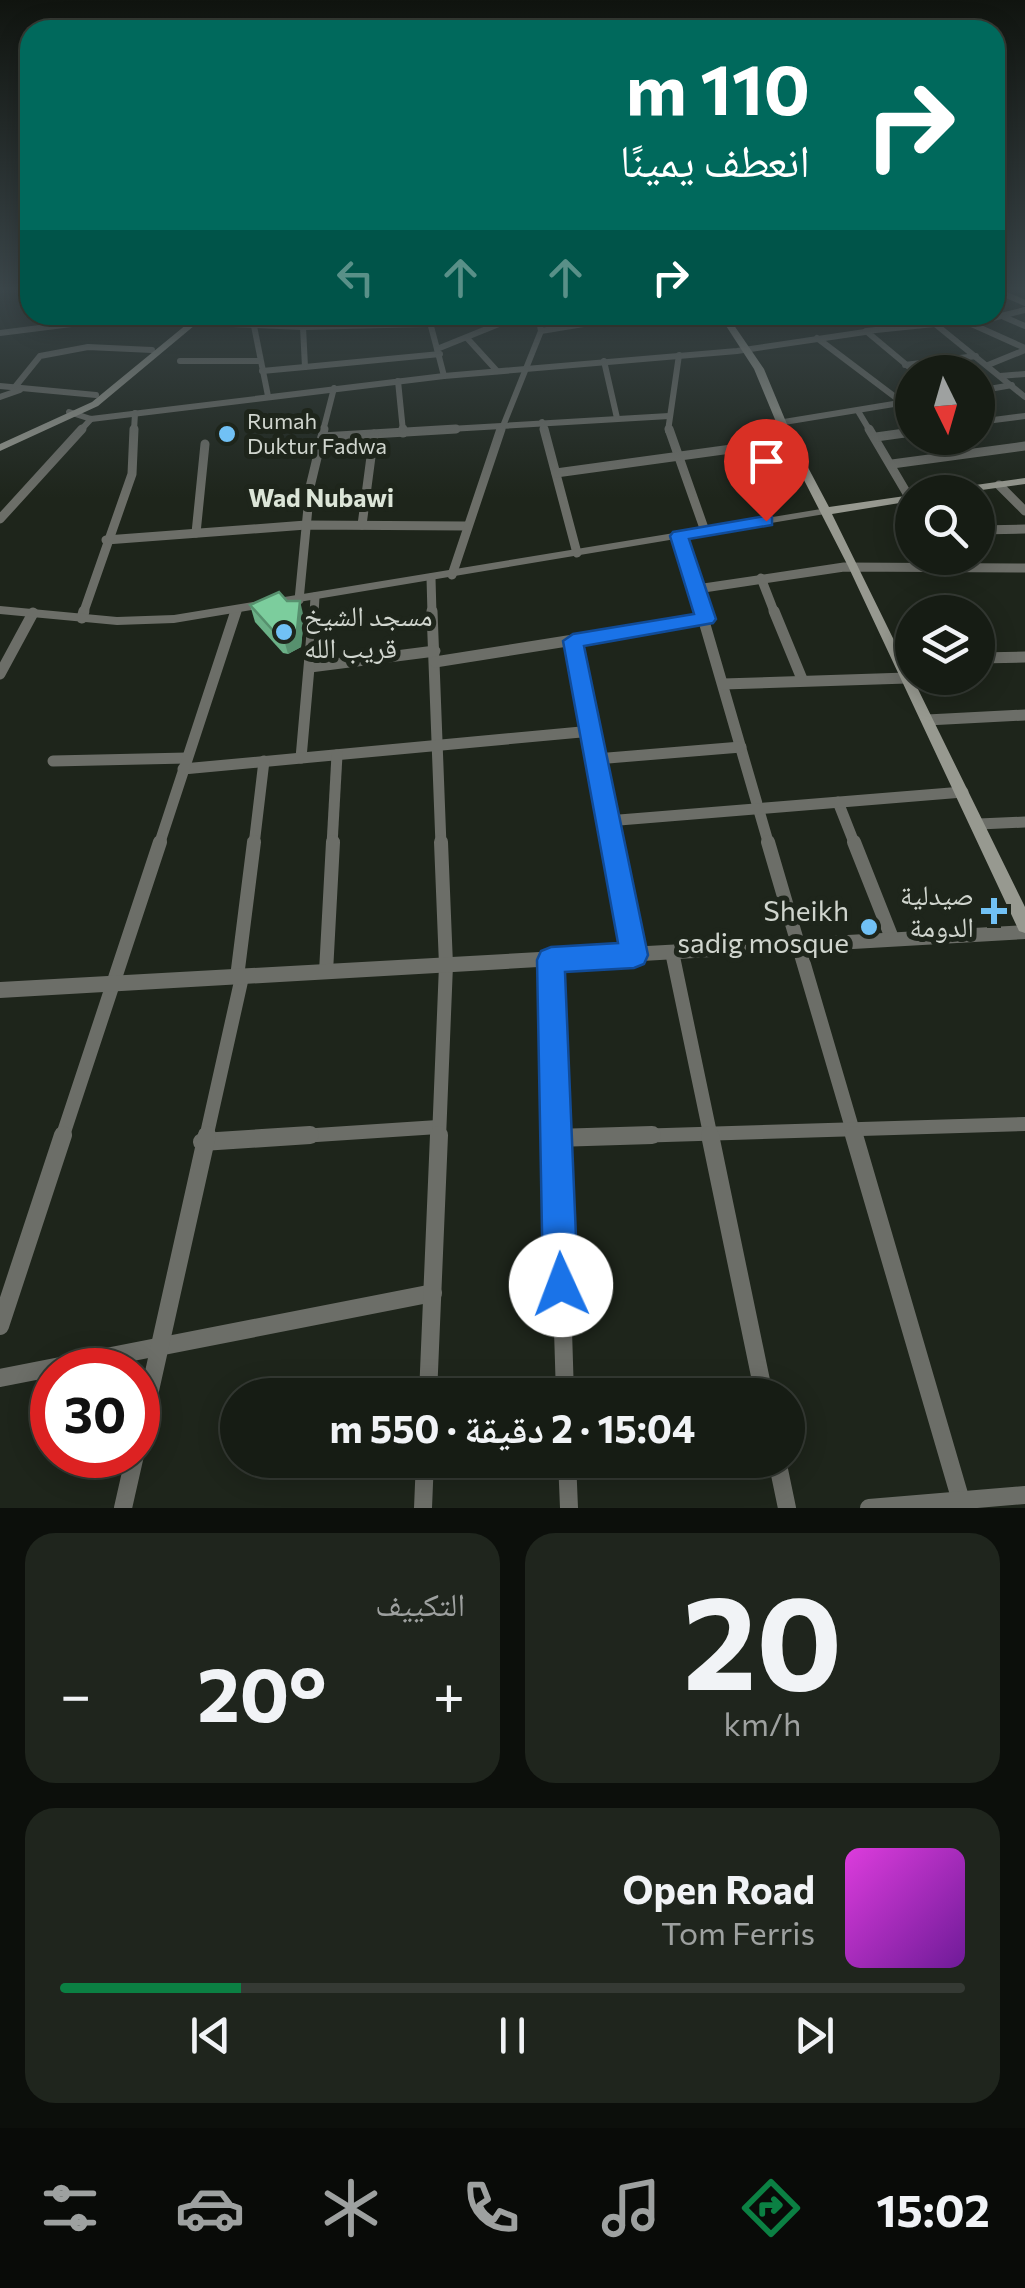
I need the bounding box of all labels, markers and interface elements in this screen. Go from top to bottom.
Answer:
text: 110 m [626,44,810,129]
icon: right [845,60,975,190]
text: انعطف يمينًا [620,131,810,186]
icon: left [328,250,383,305]
icon: ahead [433,250,488,305]
icon: ahead [538,250,593,305]
icon: right [643,250,698,305]
north arrow [895,355,995,455]
map controls [895,355,995,695]
place label: Rumah Duktur Fadwa [247,407,387,459]
pin [724,419,809,522]
marker: Rumah Duktur Fadwa [216,423,238,445]
icon: arrive [739,434,794,489]
button: search [895,475,995,575]
district label: Wad Nubawi [248,482,394,512]
button: layers [895,595,995,695]
place label: مسجد الشيخ قريب الله [304,598,433,664]
marker: مسجد الشيخ قريب الله [273,621,295,643]
place label: صيدلية الدومة [900,877,974,943]
place label: Sheikh sadig mosque [677,893,849,959]
marker: صيدلية الدومة [983,900,1005,922]
marker: Sheikh sadig mosque [858,916,880,938]
position arrow [509,1233,613,1337]
speed limit sign: 30 [30,1348,160,1478]
text: 15:04 · 2 دقيقة · 550 m [330,1404,695,1451]
text: 20 [683,1558,842,1717]
text: التكييف [375,1583,465,1623]
text: 20° [197,1646,327,1737]
text: − [60,1659,91,1726]
text: + [433,1659,465,1726]
text: km/h [724,1703,801,1743]
text: Open Road [622,1865,815,1912]
text: Tom Ferris [661,1912,815,1952]
icon: previous [183,2008,238,2063]
icon: pause [485,2008,540,2063]
icon: next [787,2008,842,2063]
icon: filters [35,2173,105,2243]
icon: car [175,2173,245,2243]
icon: climate [316,2173,386,2243]
icon: phone [456,2173,526,2243]
icon: music [596,2173,666,2243]
icon: directions [736,2173,806,2243]
text: 15:02 [876,2181,990,2236]

